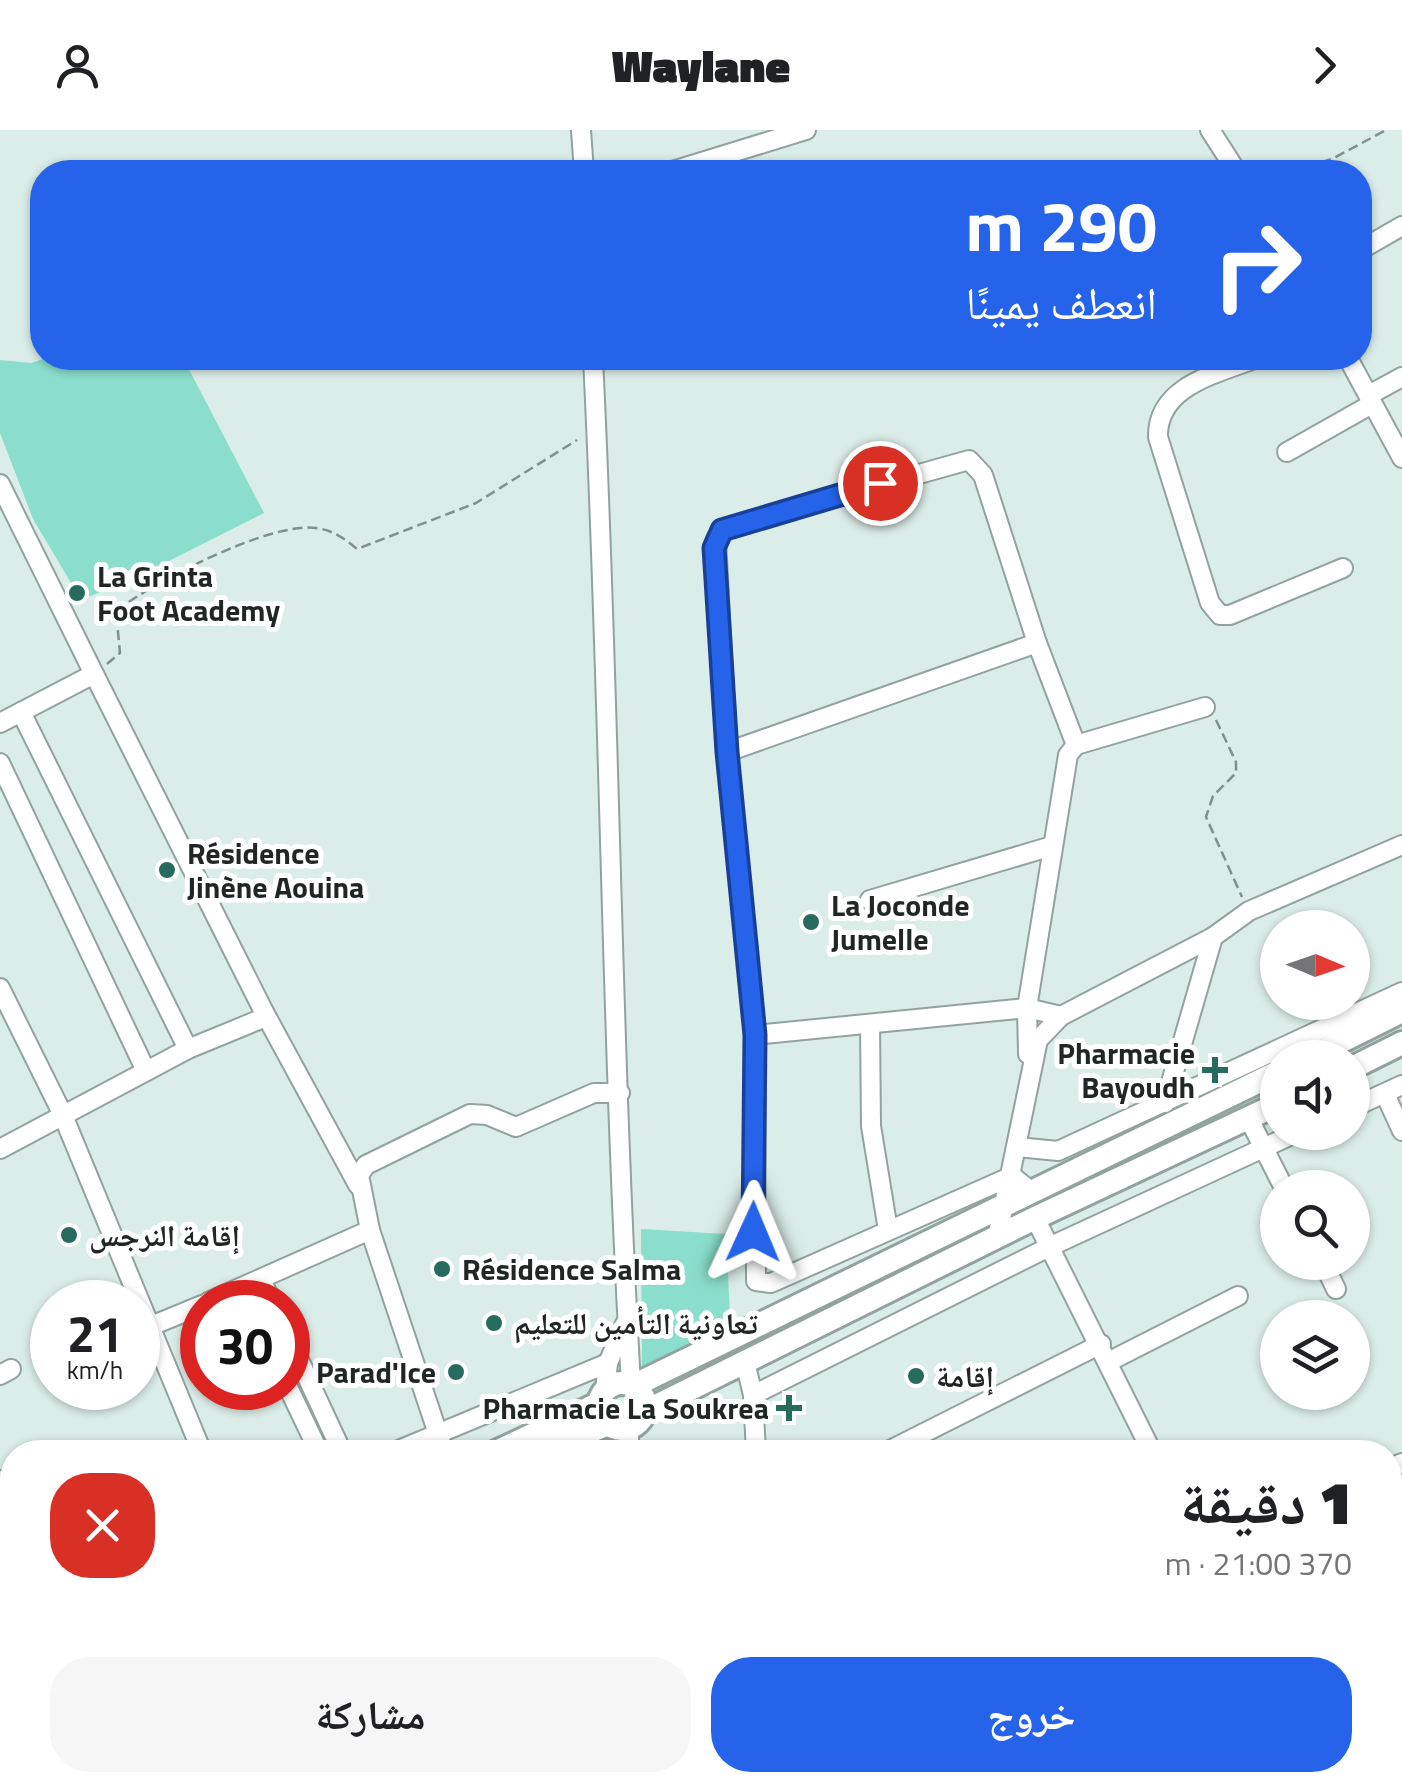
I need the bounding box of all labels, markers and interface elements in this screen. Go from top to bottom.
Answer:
text: Waylane [612,31,790,99]
icon: person [50,38,105,93]
icon: forward [1297,38,1352,93]
text: 290 m [965,172,1157,278]
icon: right [1192,200,1322,330]
text: انعطف يمينًا [966,268,1157,336]
pin [838,441,923,526]
icon: arrive [853,456,908,511]
place label: La Grinta Foot Academy [97,553,280,633]
marker: La Grinta Foot Academy [66,582,88,604]
place label: Résidence Jinène Aouina [187,830,364,910]
marker: Résidence Jinène Aouina [156,859,178,881]
place label: La Joconde Jumelle [831,882,970,962]
north arrow [1260,910,1370,1020]
map controls [1260,910,1370,1410]
marker: La Joconde Jumelle [800,911,822,933]
place label: Pharmacie Bayoudh [1057,1030,1195,1110]
button: sound [1260,1040,1370,1150]
marker: Pharmacie Bayoudh [1204,1059,1226,1081]
button: search [1260,1170,1370,1280]
position arrow [701,1180,805,1284]
place label: إقامة النرجس [89,1212,240,1258]
marker: إقامة النرجس [58,1224,80,1246]
place label: Résidence Salma [462,1246,681,1292]
marker: Résidence Salma [431,1258,453,1280]
speed limit sign: 30 [180,1280,310,1410]
text: 21 [67,1295,123,1371]
place label: تعاونية التأمين للتعليم [514,1300,758,1346]
button: layers [1260,1300,1370,1410]
marker: تعاونية التأمين للتعليم [483,1312,505,1334]
place label: Parad'Ice [316,1349,436,1395]
text: km/h [67,1351,123,1389]
place label: إقامة [936,1353,994,1399]
marker: Parad'Ice [445,1361,467,1383]
marker: إقامة [905,1365,927,1387]
place label: Pharmacie La Soukrea [483,1385,769,1431]
marker: Pharmacie La Soukrea [778,1397,800,1419]
text: 1 دقيقة [1180,1456,1352,1547]
button: close [50,1473,155,1578]
text: 370 m · 21:00 [1165,1539,1352,1587]
button: مشاركة [50,1657,691,1772]
button: خروج [711,1657,1352,1772]

